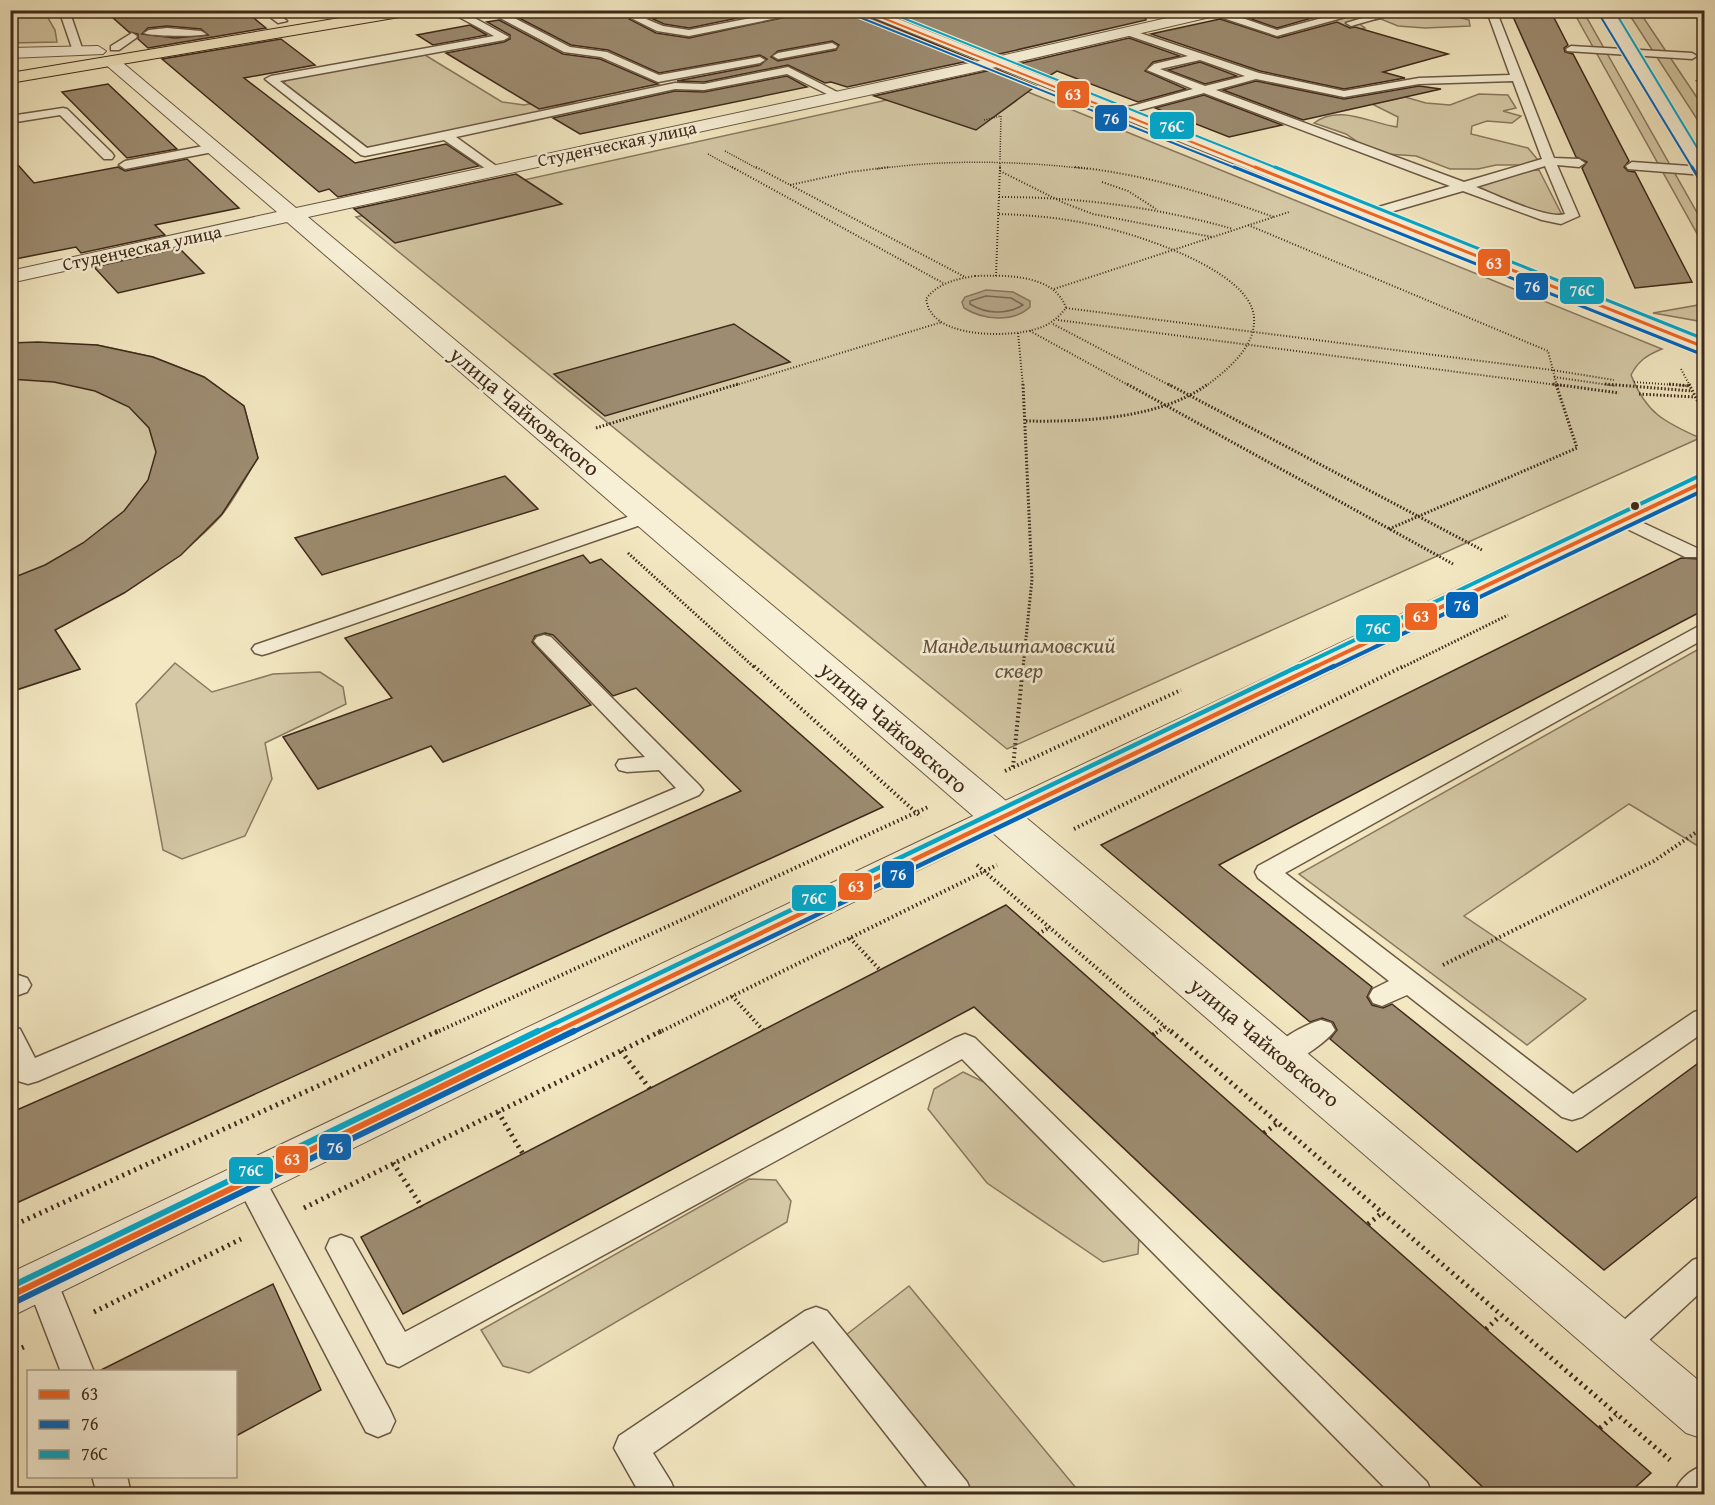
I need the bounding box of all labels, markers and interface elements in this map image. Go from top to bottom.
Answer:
line badge: 63 [1056,80,1090,109]
text: 63 [1065,82,1081,106]
line badge: 76 [1094,104,1128,132]
text: 76 [1103,106,1119,130]
line badge: 76С [1149,111,1195,140]
street label: Студенческая улица [535,113,699,174]
text: 76С [1159,114,1185,138]
street label: Студенческая улица [60,217,224,278]
line badge: 63 [1477,248,1511,277]
text: 63 [1486,251,1502,275]
line badge: 76 [1515,272,1549,301]
text: 76 [1524,274,1540,298]
line badge: 76С [1559,276,1605,305]
text: 76С [1569,278,1595,302]
street label: улица Чайковского [442,338,607,484]
unlabelled marker [1629,500,1641,512]
line badge: 76 [1445,591,1479,619]
text: 76 [1454,593,1470,617]
line badge: 63 [1404,602,1438,631]
text: 63 [1413,604,1429,628]
line badge: 76С [1355,614,1401,643]
text: 76С [1365,616,1391,640]
park label: Мандельштамовский сквер [922,629,1116,686]
street label: улица Чайковского [812,653,975,801]
line badge: 76 [881,860,915,889]
text: 76 [890,862,906,886]
line badge: 63 [838,872,873,901]
text: 63 [848,874,864,898]
line badge: 76С [791,884,837,912]
text: 76С [801,886,827,910]
street label: улица Чайковского [1182,969,1347,1115]
line badge: 76 [318,1133,352,1161]
text: 76 [327,1135,343,1159]
line badge: 63 [275,1145,309,1174]
text: 63 [284,1147,300,1171]
line badge: 76С [228,1156,274,1185]
text: 76С [238,1158,264,1182]
legend [27,1370,237,1478]
text: 63 [81,1380,98,1407]
text: 76 [81,1410,98,1437]
text: 76С [81,1440,108,1467]

